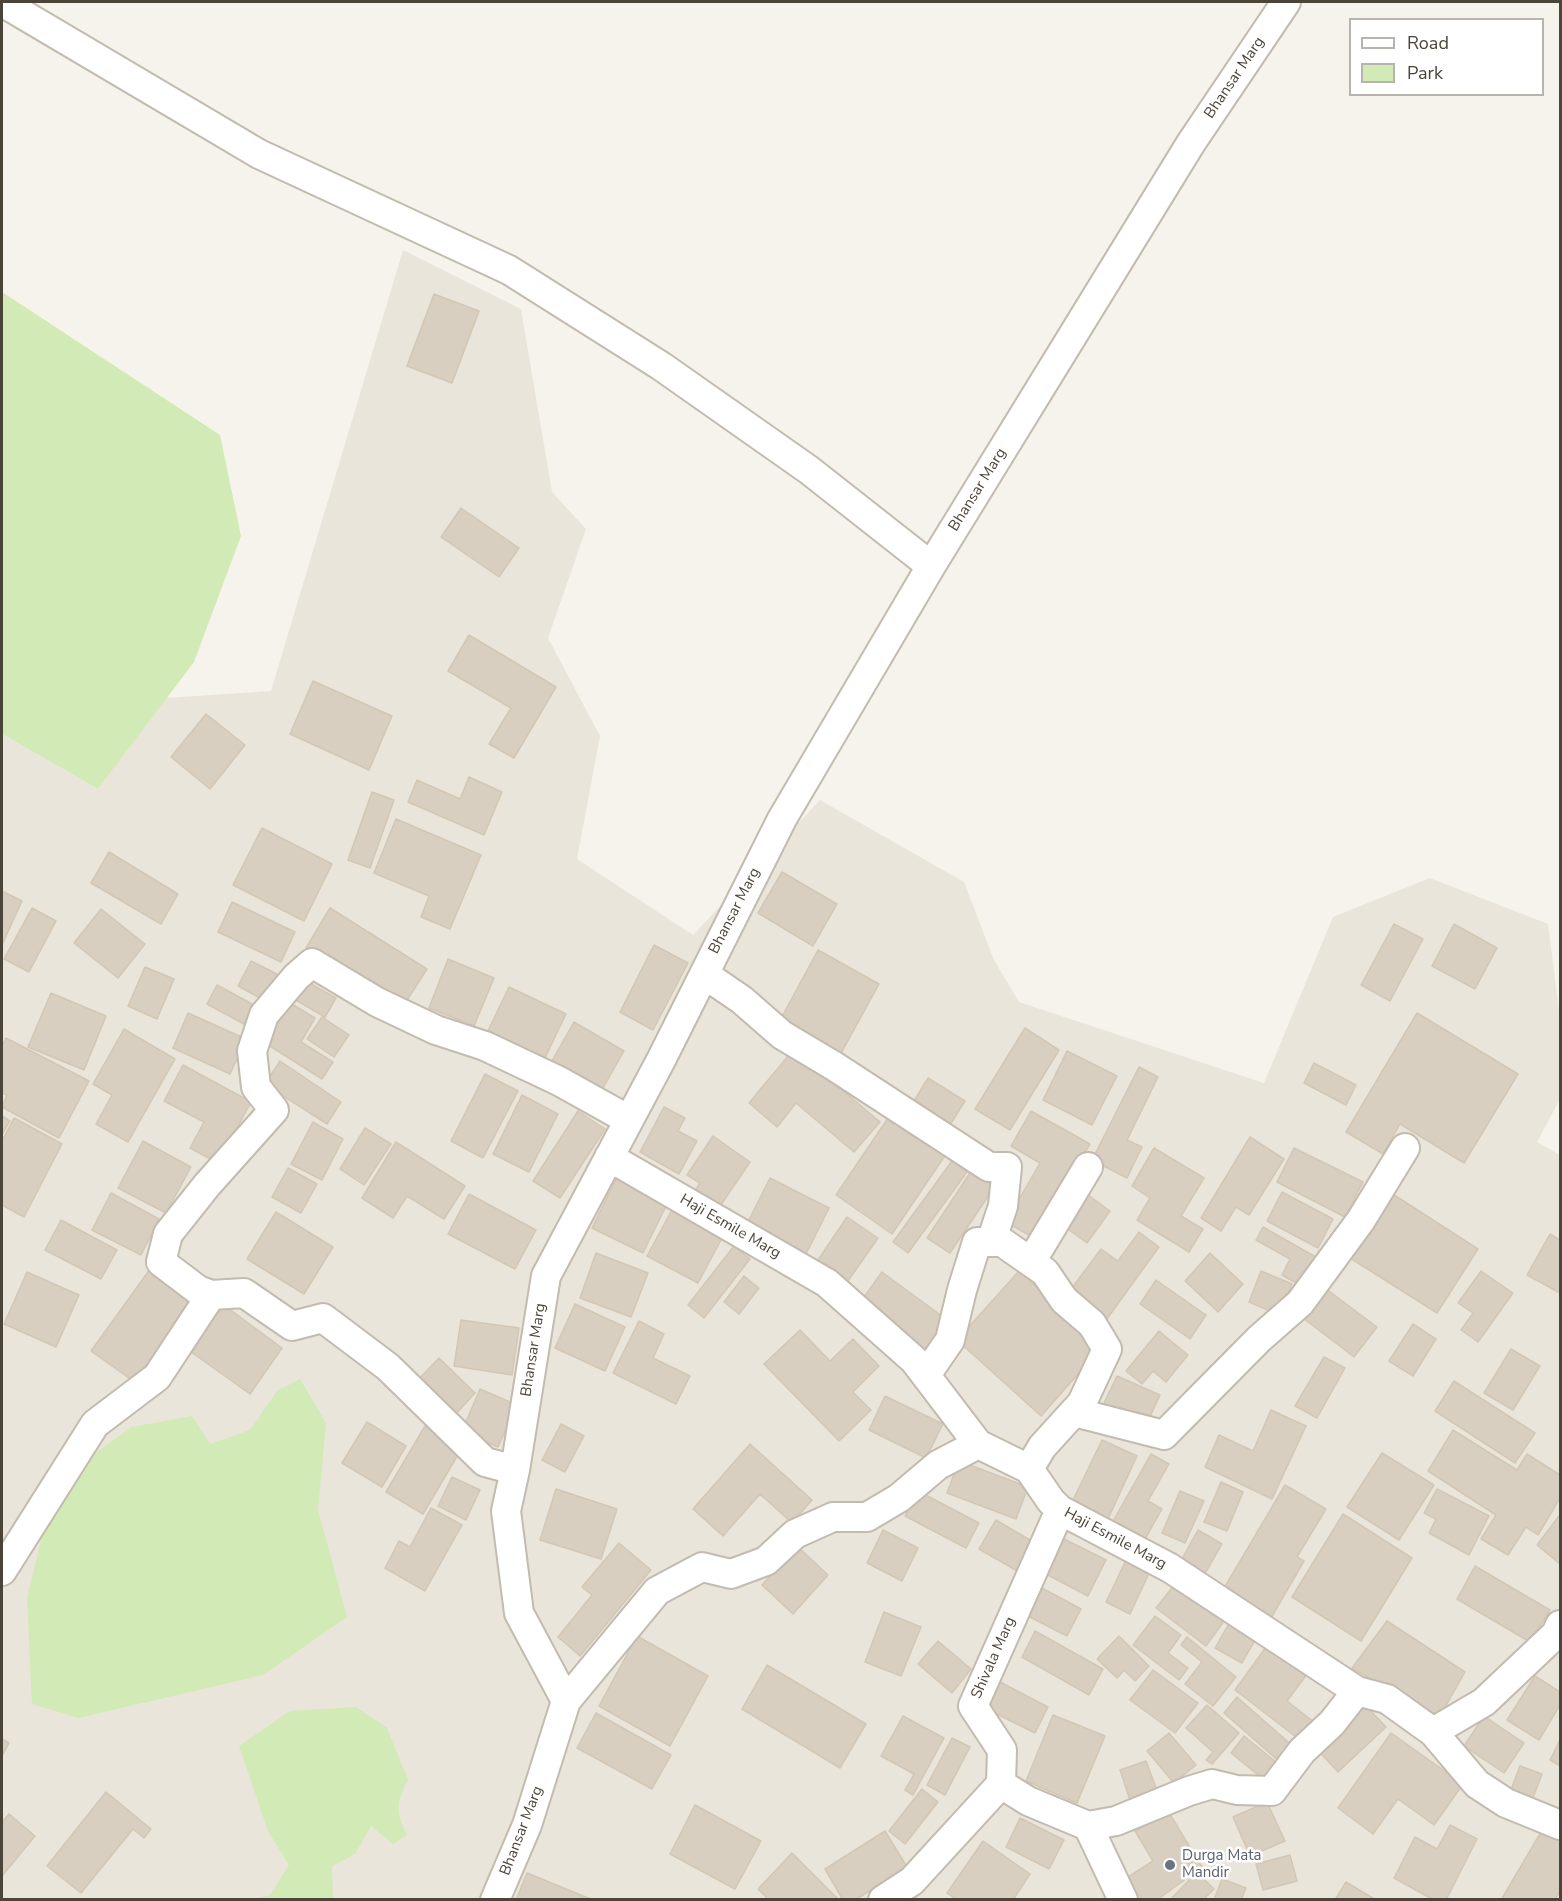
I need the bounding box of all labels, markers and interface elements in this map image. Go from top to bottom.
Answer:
legend [1349,18,1544,96]
text: Road [1407,31,1449,55]
street label: Bhansar Marg [1201,34,1269,122]
text: Park [1407,61,1443,85]
street label: Bhansar Marg [945,445,1011,535]
street label: Bhansar Marg [706,865,764,957]
street label: Haji Esmile Marg [676,1191,784,1263]
street label: Bhansar Marg [518,1302,550,1398]
street label: Haji Esmile Marg [1061,1504,1169,1574]
street label: Shivala Marg [968,1614,1020,1702]
street label: Bhansar Marg [497,1784,547,1878]
place label: Durga Mata Mandir [1182,1847,1261,1882]
marker: Durga Mata Mandir [1163,1858,1177,1872]

